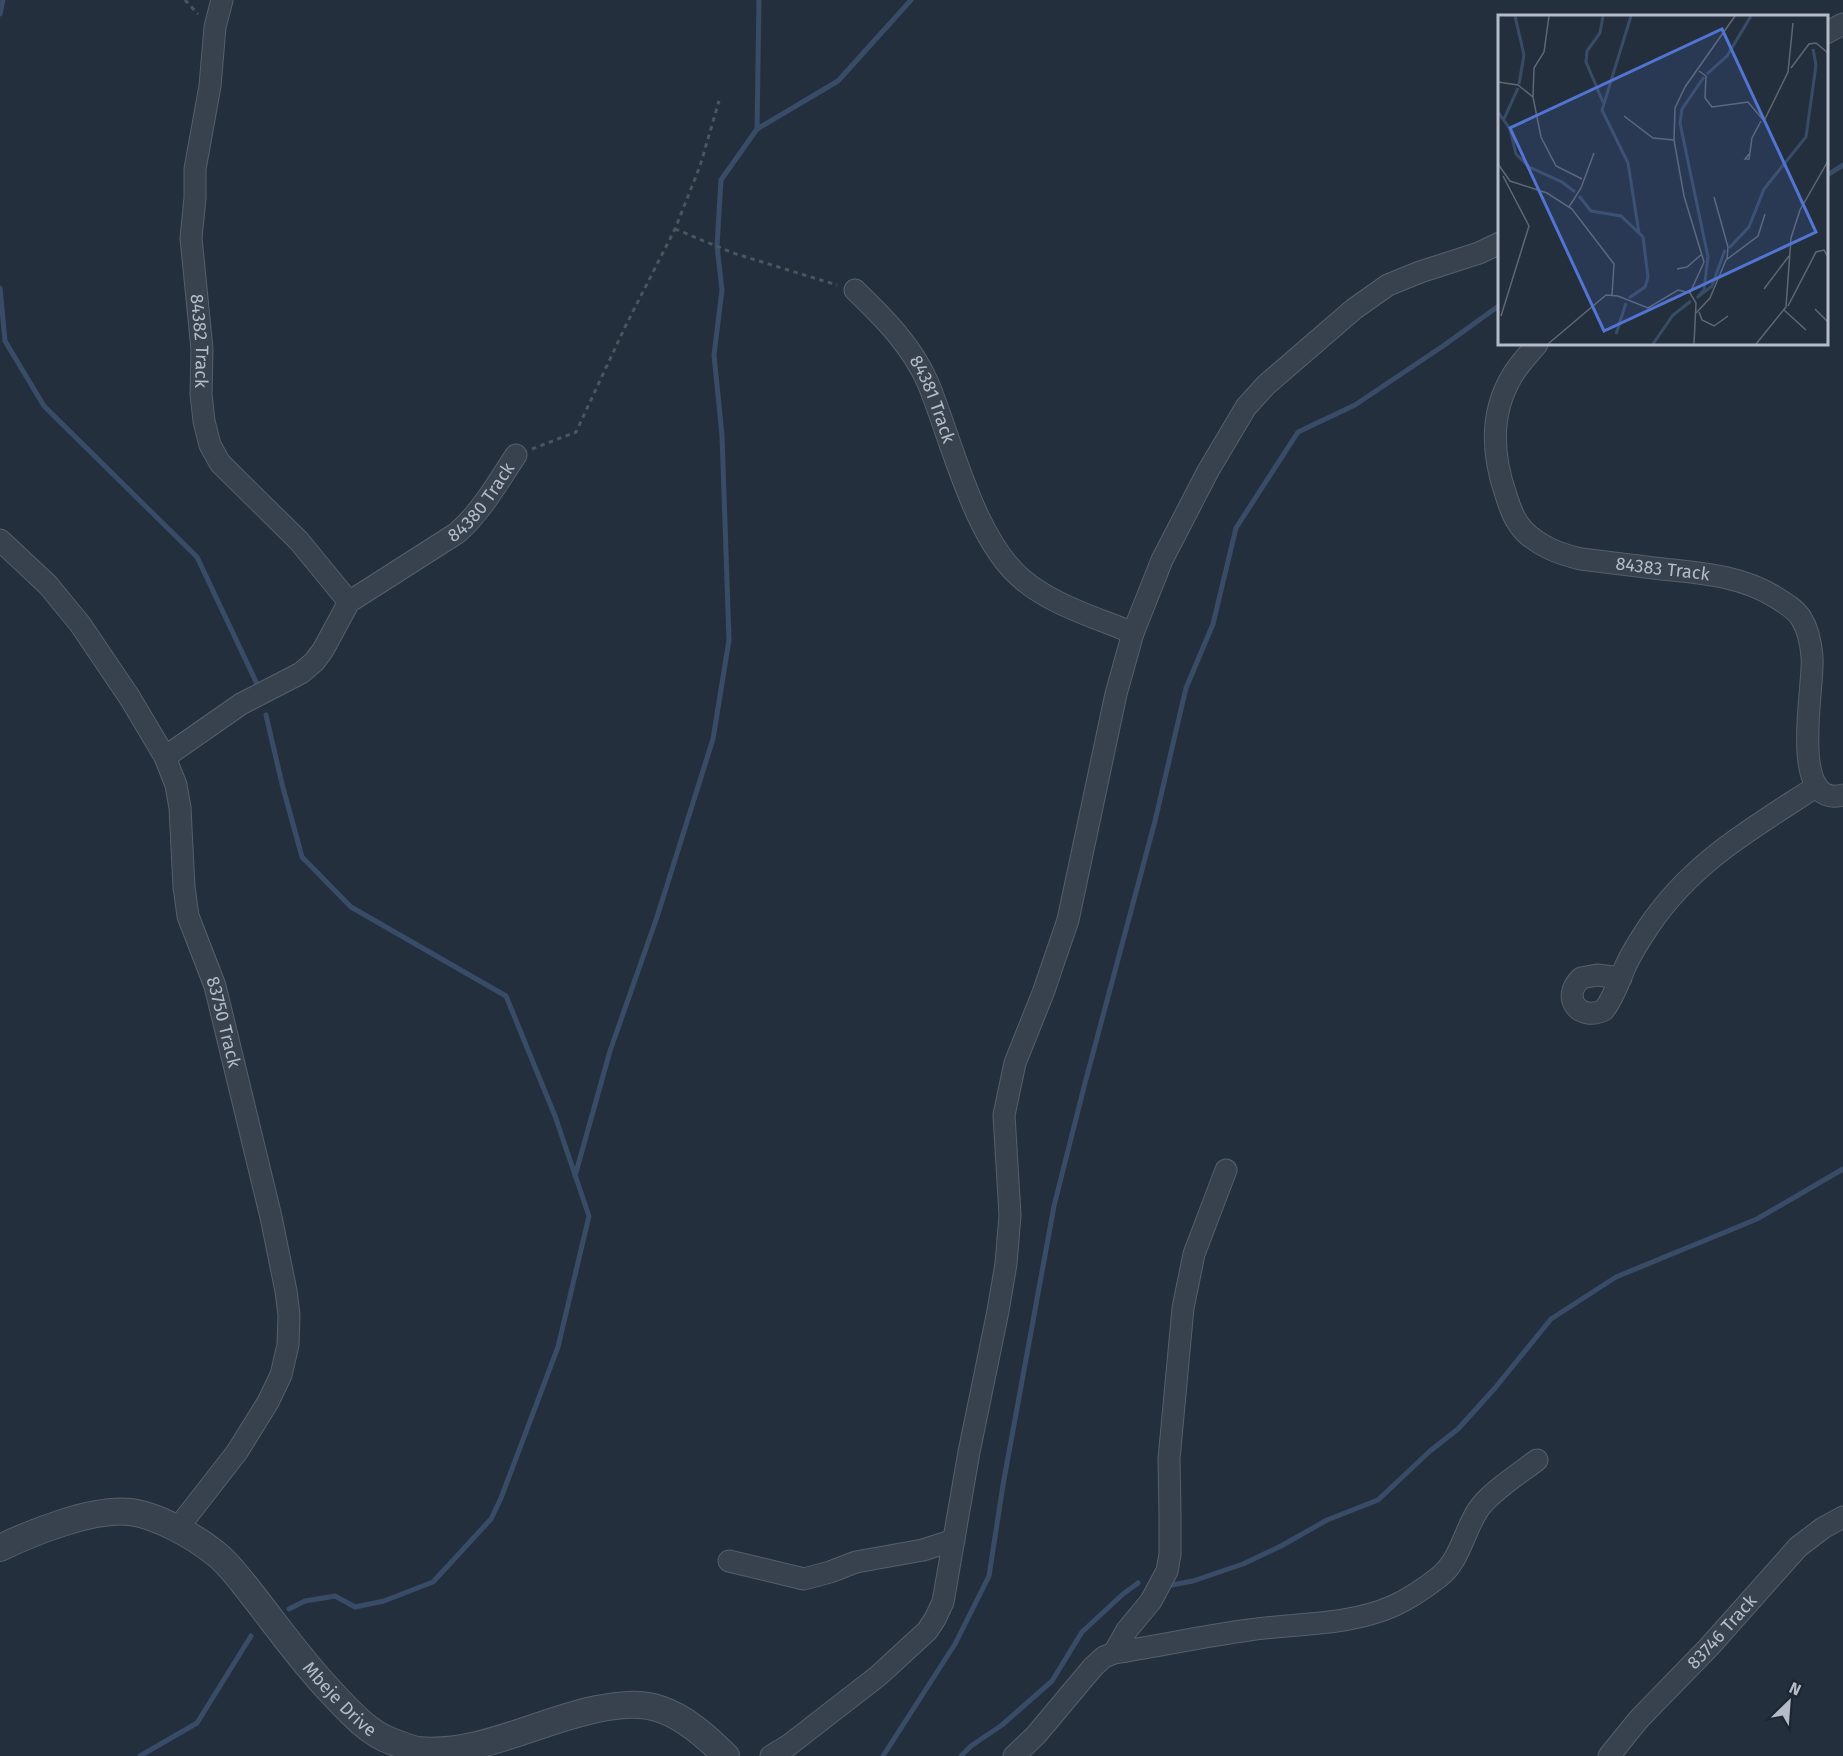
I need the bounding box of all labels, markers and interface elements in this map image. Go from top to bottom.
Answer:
inset map [1498,15,1828,345]
street label: 84382 Track [186,293,213,389]
street label: 84381 Track [905,351,960,447]
street label: 84380 Track [444,458,520,547]
street label: 84383 Track [1614,552,1712,586]
street label: 83750 Track [201,973,246,1071]
street label: 83746 Track [1683,1590,1762,1674]
street label: Mbeje Drive [298,1657,381,1741]
north arrow [1759,1672,1819,1732]
text: N [1786,1678,1804,1700]

